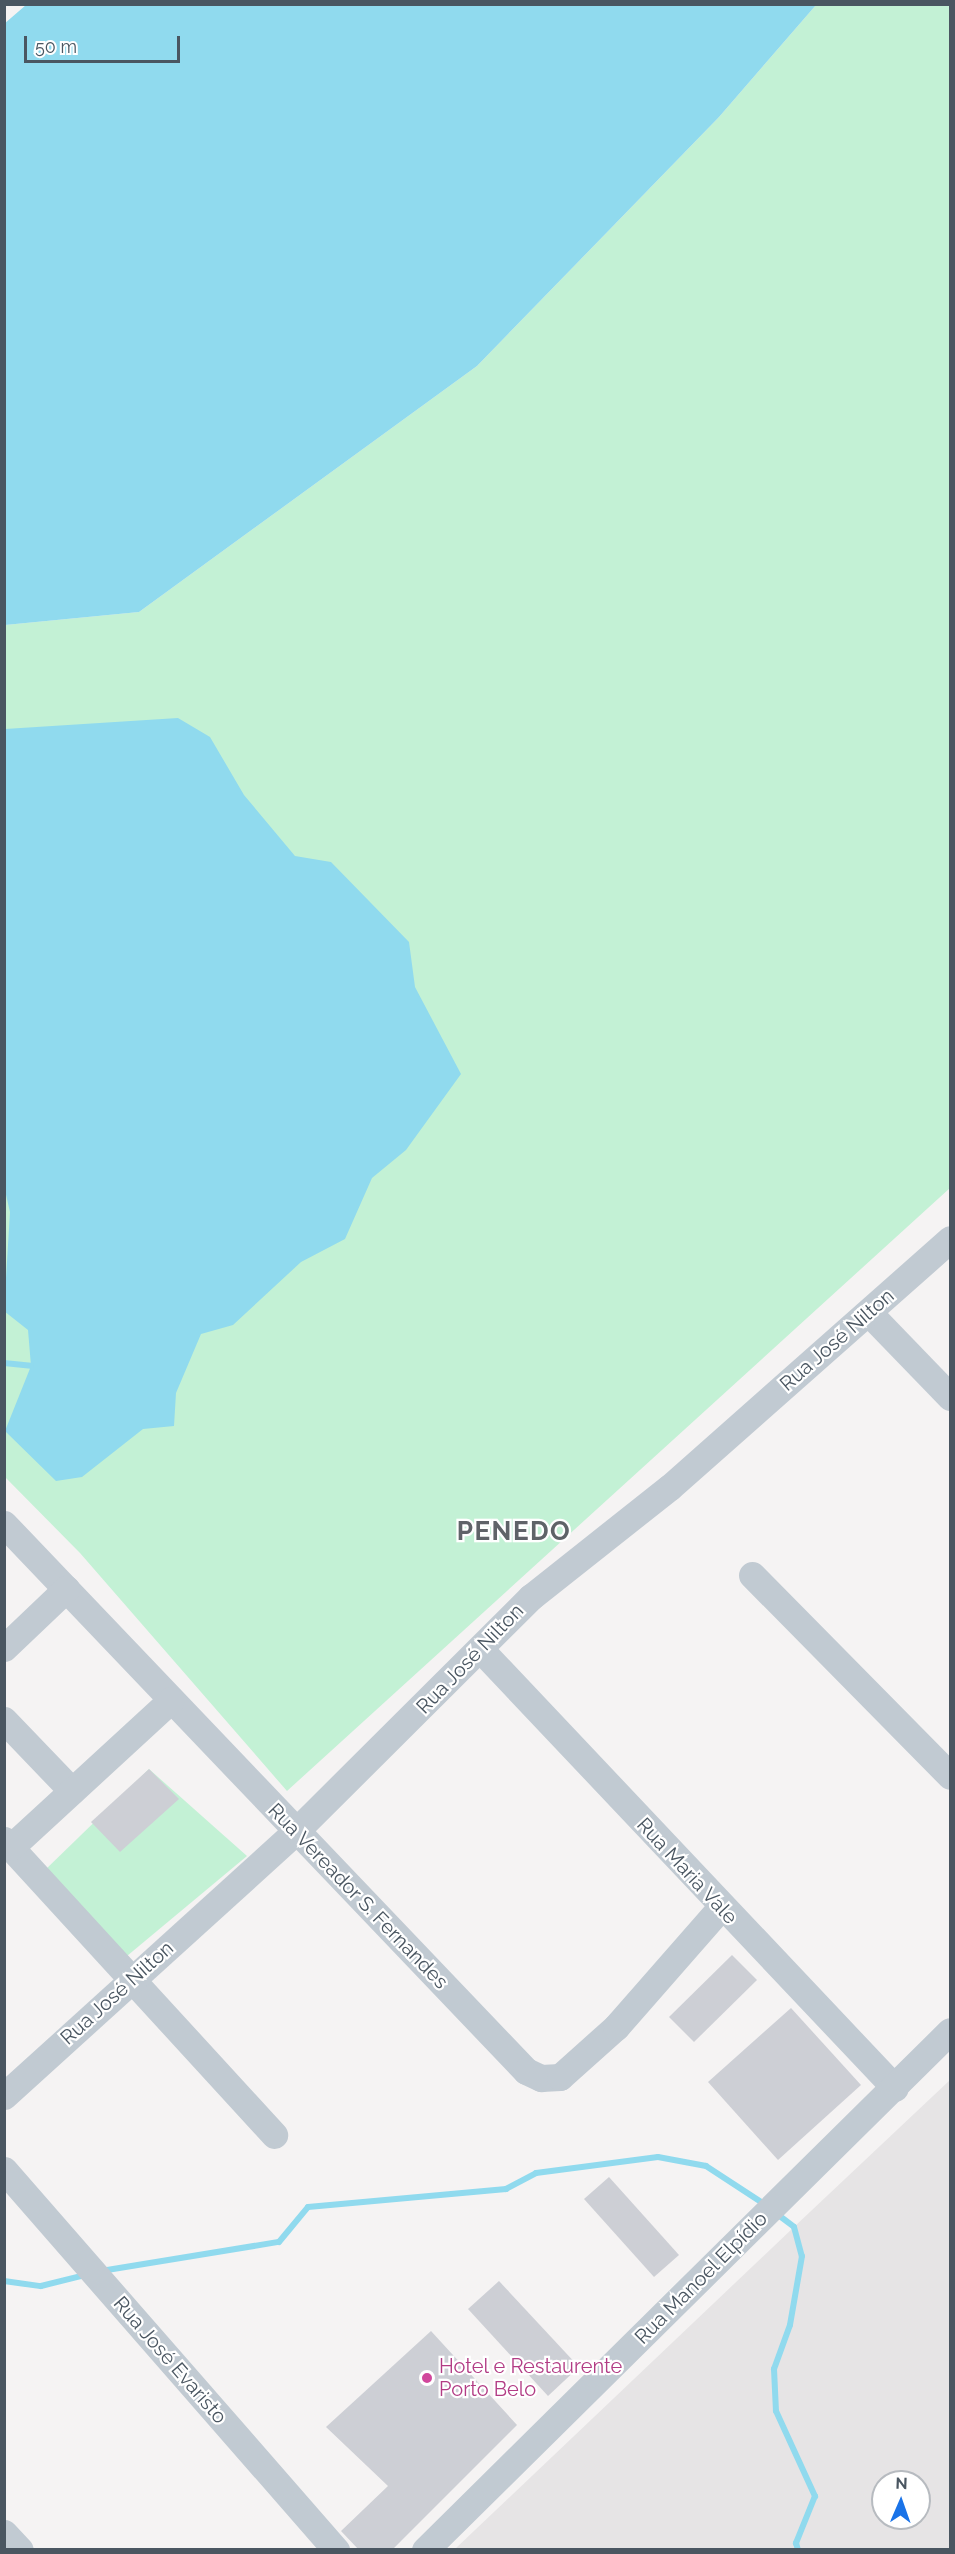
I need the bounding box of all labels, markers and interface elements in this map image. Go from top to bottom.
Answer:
scale bar [27,24,183,62]
text: 50 m [35,36,77,57]
street label: Rua José Nilton [775,1284,899,1396]
district label: PENEDO [457,1516,571,1548]
street label: Rua José Nilton [411,1599,529,1719]
street label: Rua Vereador S. Fernandes [263,1798,453,1994]
street label: Rua Maria Vale [631,1813,743,1929]
street label: Rua José Nilton [55,1936,179,2050]
street label: Rua Manoel Elpídio [630,2207,772,2349]
street label: Rua José Evaristo [108,2291,232,2429]
place label: Hotel e Restaurente Porto Belo [439,2354,623,2401]
marker: Hotel e Restaurente Porto Belo [420,2371,434,2385]
north arrow [871,2470,931,2530]
text: N [895,2474,908,2493]

